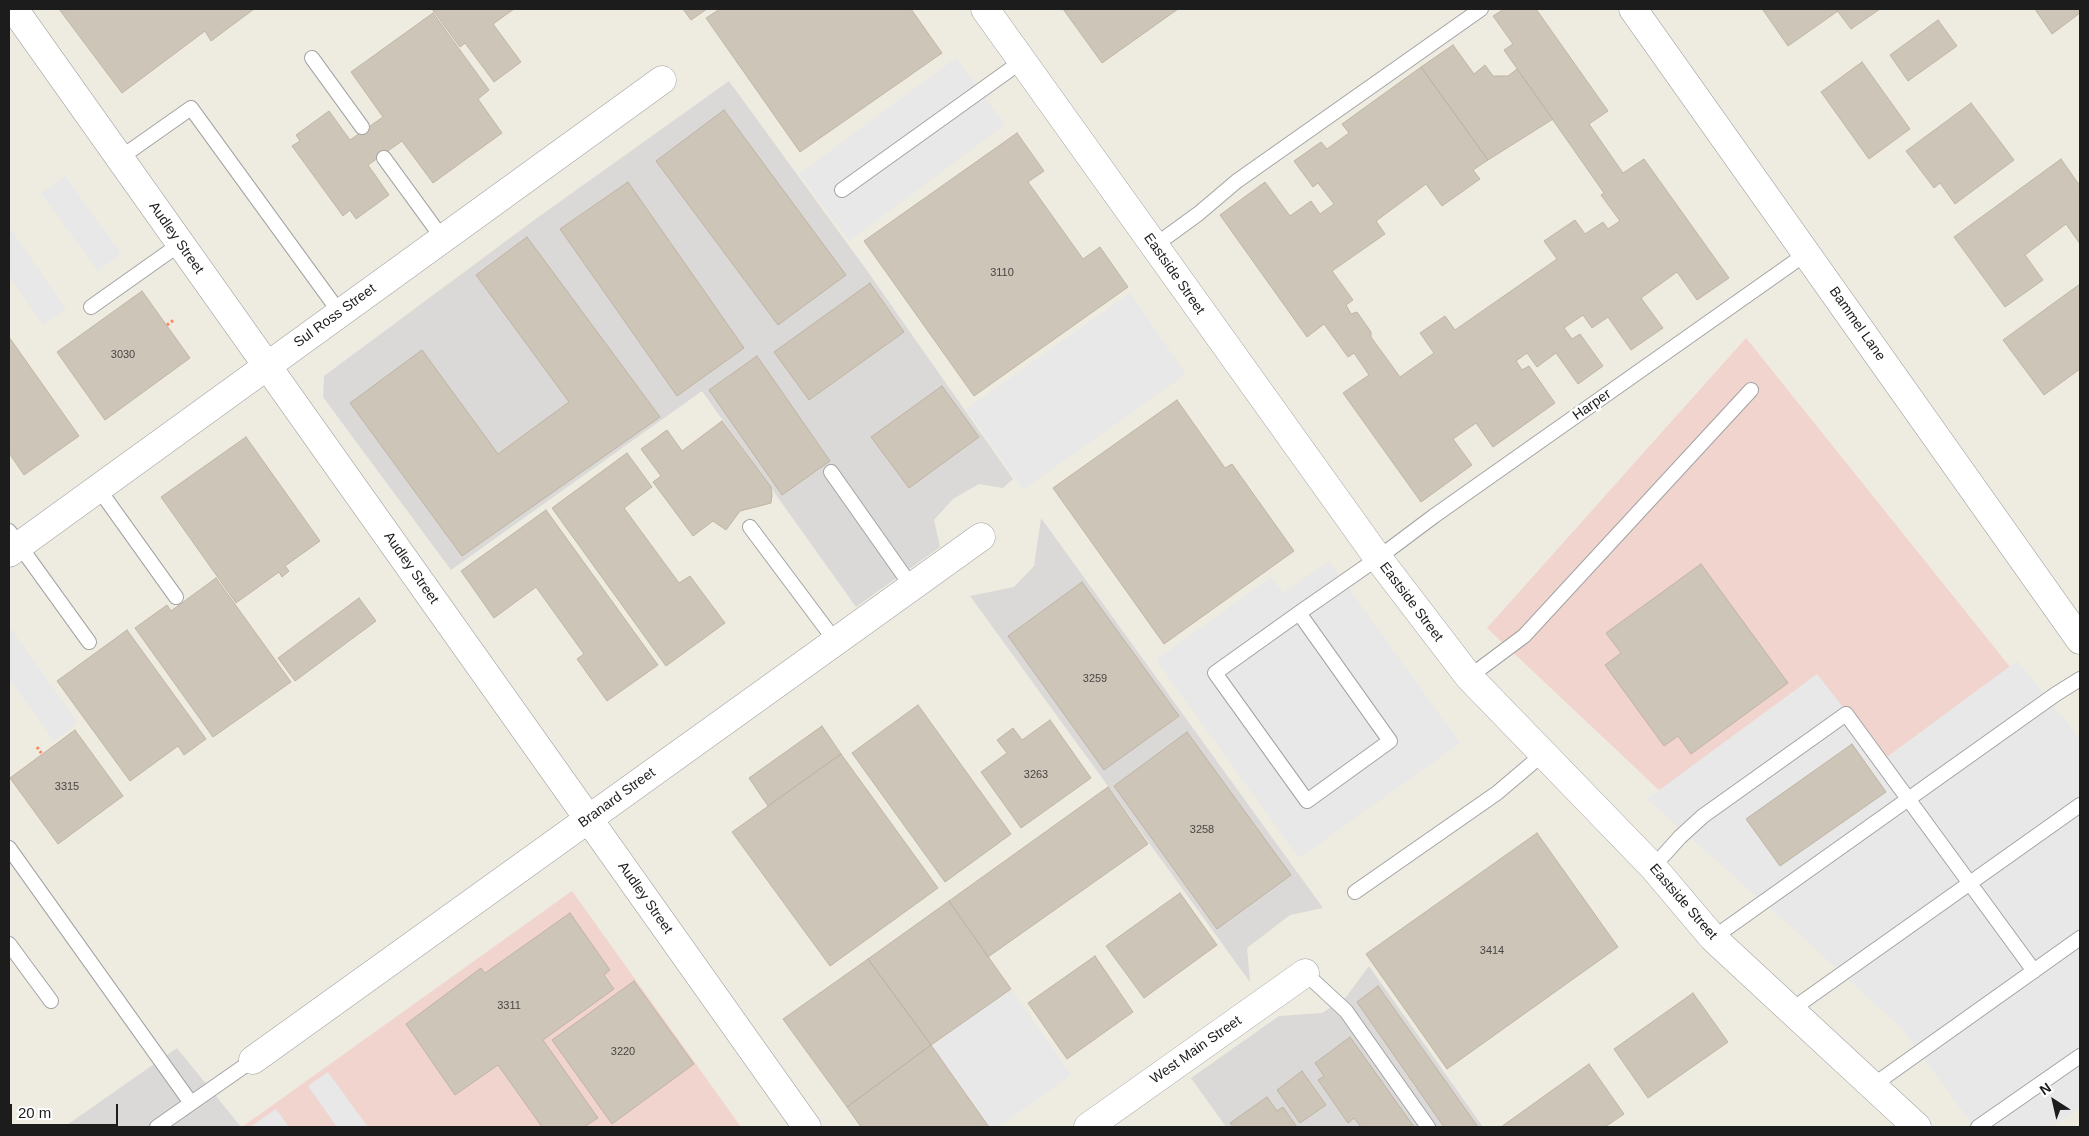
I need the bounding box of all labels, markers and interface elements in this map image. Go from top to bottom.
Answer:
street label: Audley Street [145,199,207,277]
street label: Eastside Street [1140,230,1208,318]
house number: 3110 [990,266,1014,280]
street label: Sul Ross Street [291,281,379,351]
street label: Bammel Lane [1825,284,1889,364]
house number: 3030 [111,348,135,362]
street label: Harper [1570,386,1614,424]
street label: Audley Street [380,529,442,607]
street label: Eastside Street [1376,559,1446,645]
house number: 3259 [1083,672,1107,686]
street label: Branard Street [575,764,659,832]
house number: 3263 [1024,768,1048,782]
house number: 3315 [55,780,79,794]
house number: 3258 [1190,823,1214,837]
street label: Audley Street [614,859,676,937]
street label: Eastside Street [1646,861,1720,943]
house number: 3414 [1480,944,1504,958]
house number: 3311 [497,999,521,1013]
street label: West Main Street [1147,1012,1245,1088]
house number: 3220 [611,1045,635,1059]
north arrow [2029,1076,2079,1126]
text: N [2037,1079,2054,1098]
scale bar [12,1094,120,1126]
text: 20 m [18,1104,51,1121]

